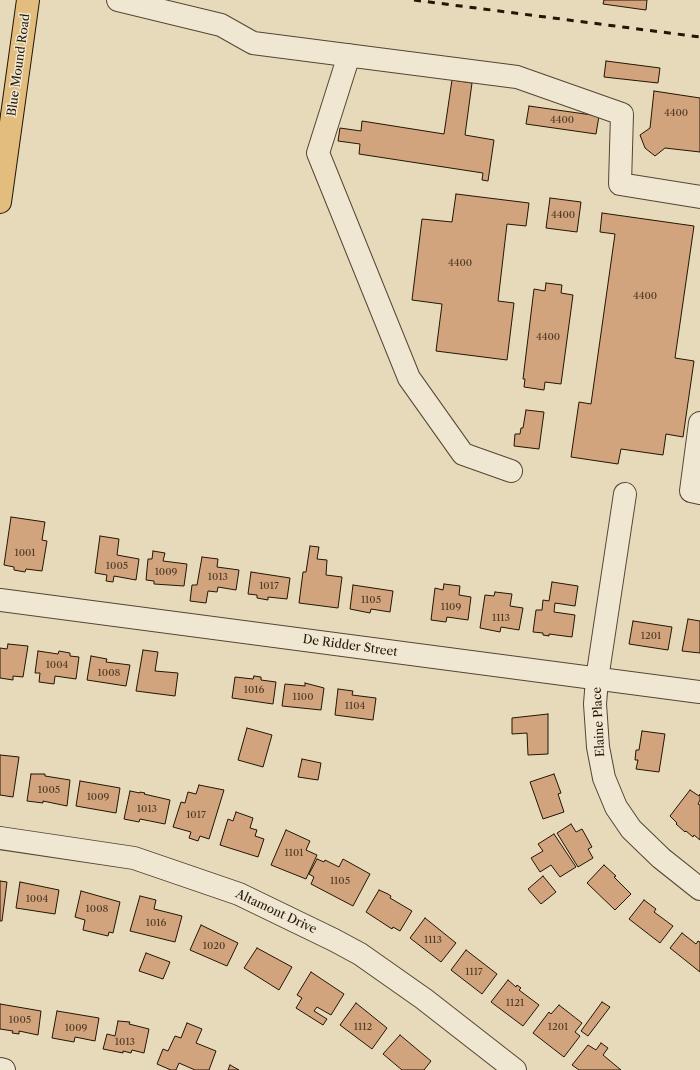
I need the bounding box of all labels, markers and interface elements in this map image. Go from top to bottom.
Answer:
street label: Blue Mound Road [5,13,33,117]
house number: 4400 [664,107,688,119]
house number: 4400 [550,114,574,126]
house number: 4400 [551,209,575,221]
house number: 4400 [448,257,472,269]
house number: 4400 [633,290,657,302]
house number: 4400 [536,331,560,343]
house number: 1001 [14,547,36,559]
house number: 1005 [106,560,128,572]
house number: 1009 [155,566,177,578]
house number: 1013 [208,571,228,583]
house number: 1017 [259,580,279,592]
house number: 1105 [361,594,381,606]
house number: 1109 [441,601,461,613]
house number: 1113 [492,612,510,624]
house number: 1201 [641,630,661,642]
street label: De Ridder Street [302,632,398,660]
house number: 1004 [46,659,68,671]
house number: 1008 [98,667,120,679]
house number: 1016 [244,684,264,696]
street label: Elaine Place [590,687,608,757]
house number: 1100 [292,691,314,703]
house number: 1104 [345,700,365,712]
house number: 1005 [38,784,60,796]
house number: 1009 [87,791,109,803]
house number: 1013 [137,803,157,815]
house number: 1017 [186,809,206,821]
house number: 1101 [285,847,303,859]
house number: 1105 [330,875,350,887]
street label: Altamont Drive [233,887,319,937]
house number: 1004 [26,893,48,905]
house number: 1008 [86,903,108,915]
house number: 1016 [146,917,166,929]
house number: 1113 [424,934,442,946]
house number: 1020 [203,940,225,952]
house number: 1117 [465,966,483,978]
house number: 1121 [506,997,524,1009]
house number: 1005 [9,1014,31,1026]
house number: 1112 [354,1021,372,1033]
house number: 1201 [548,1021,568,1033]
house number: 1009 [65,1022,87,1034]
house number: 1013 [115,1036,135,1048]

